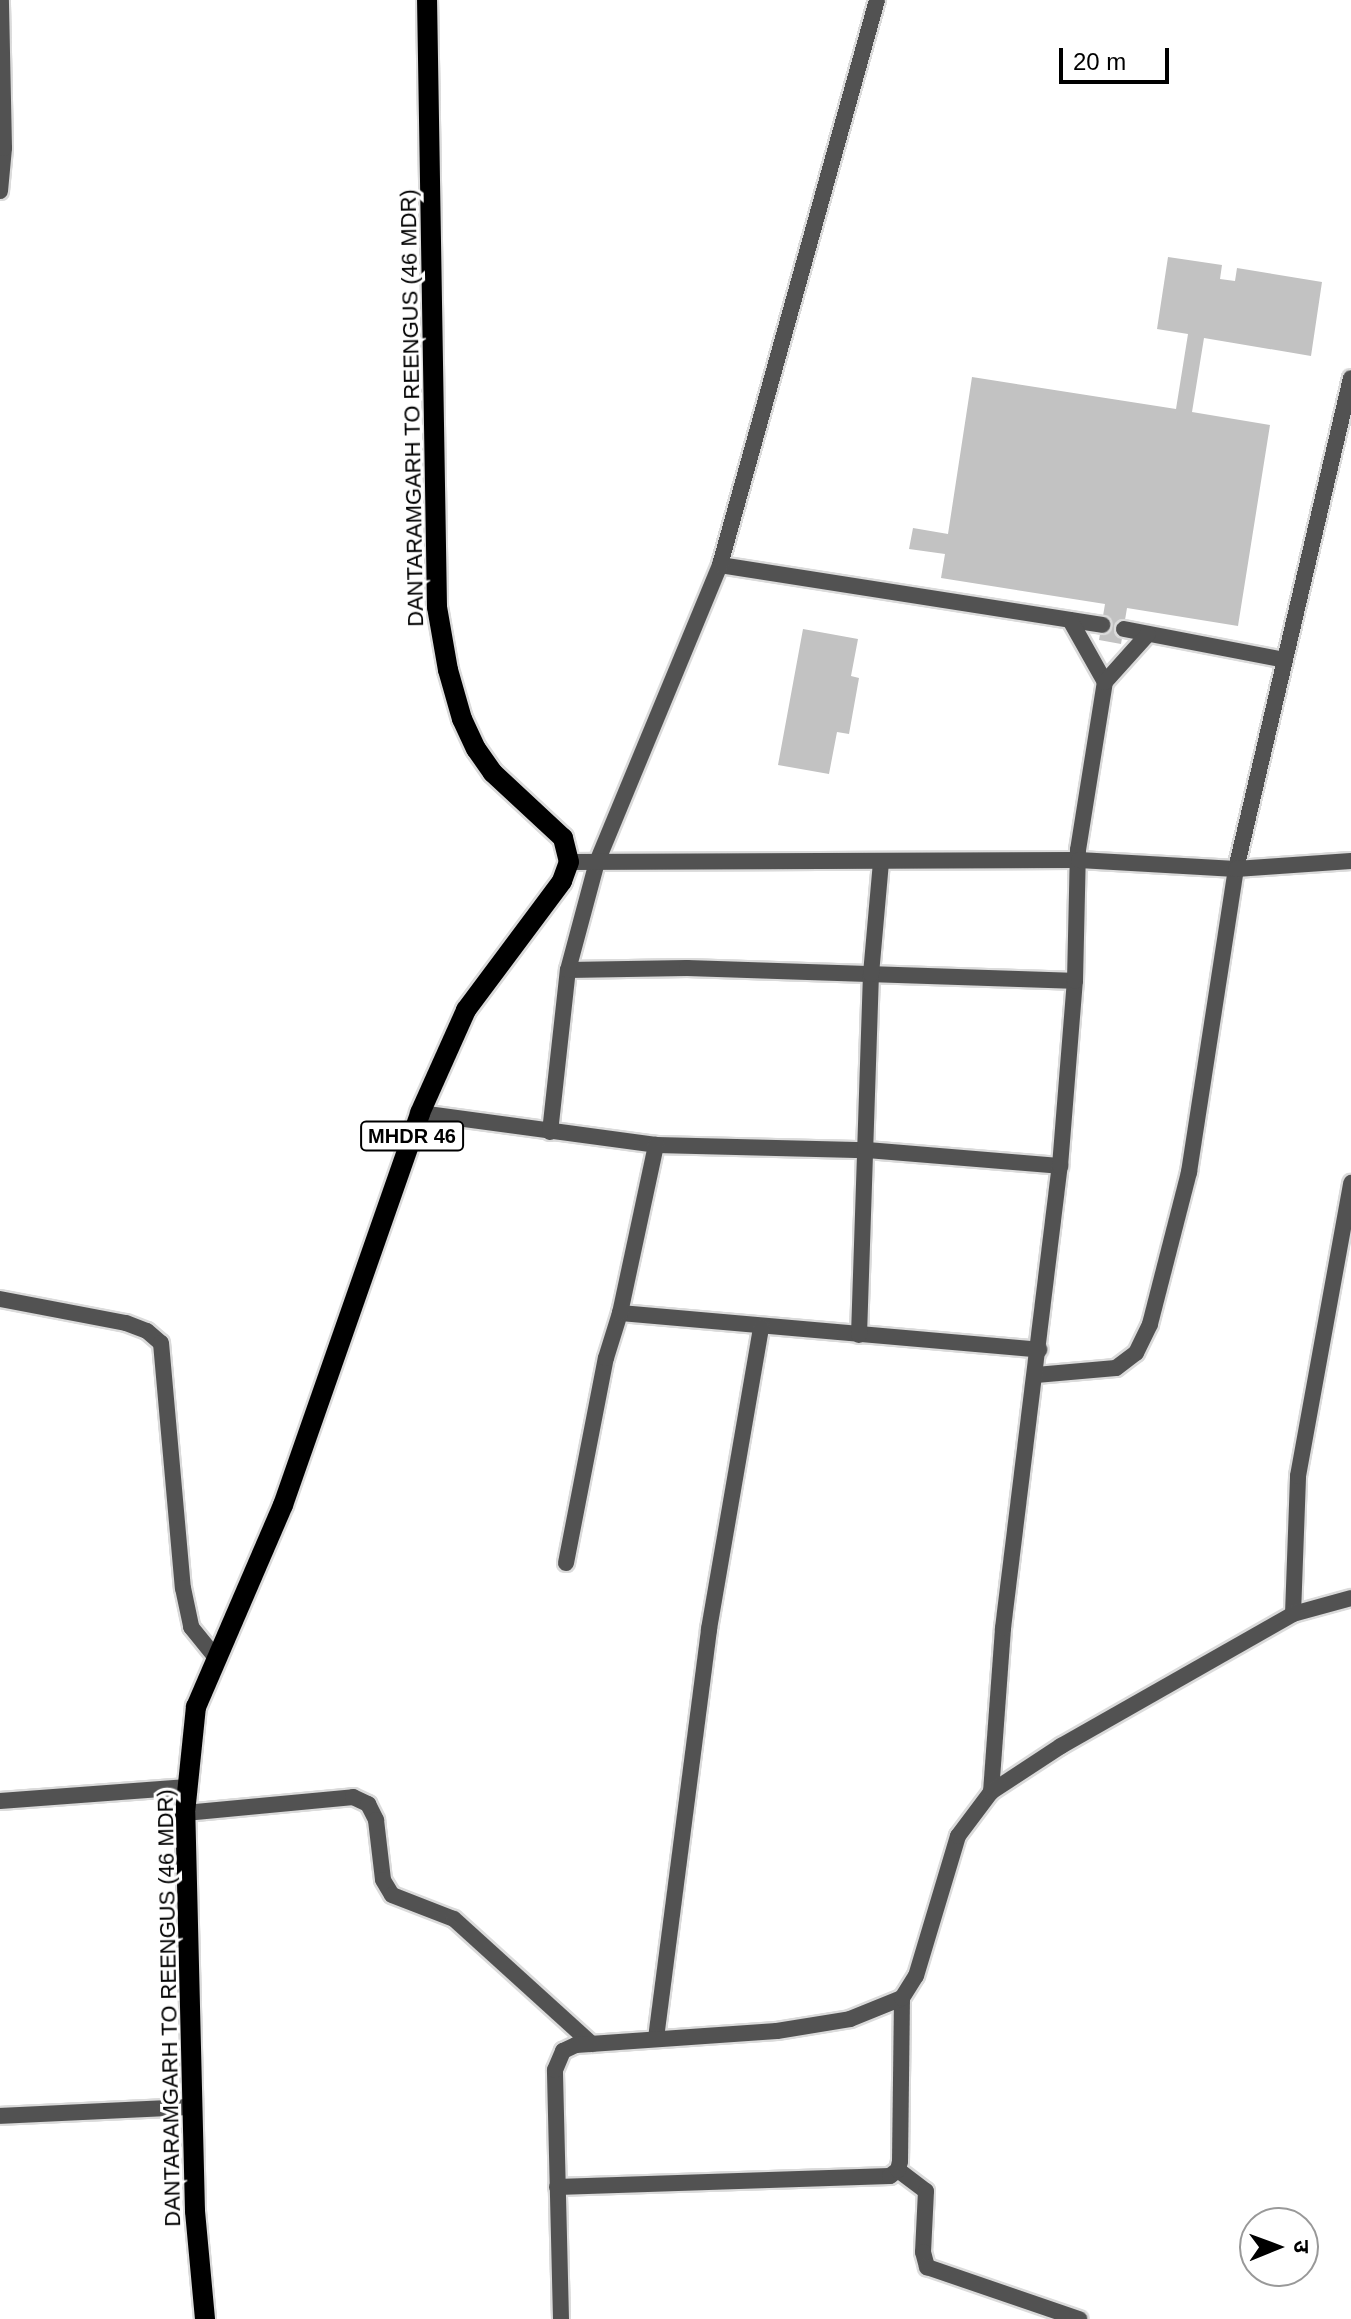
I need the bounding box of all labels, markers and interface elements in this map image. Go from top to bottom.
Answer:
scale bar [1063,32,1173,82]
text: 20 m [1073,48,1126,75]
street label: DANTARAMGARH TO REENGUS (46 MDR) [395,189,429,627]
road number: MHDR 46 [360,1120,464,1152]
street label: DANTARAMGARH TO REENGUS (46 MDR) [152,1789,186,2227]
north arrow [1239,2207,1319,2287]
text: उ [1289,2240,1314,2253]

